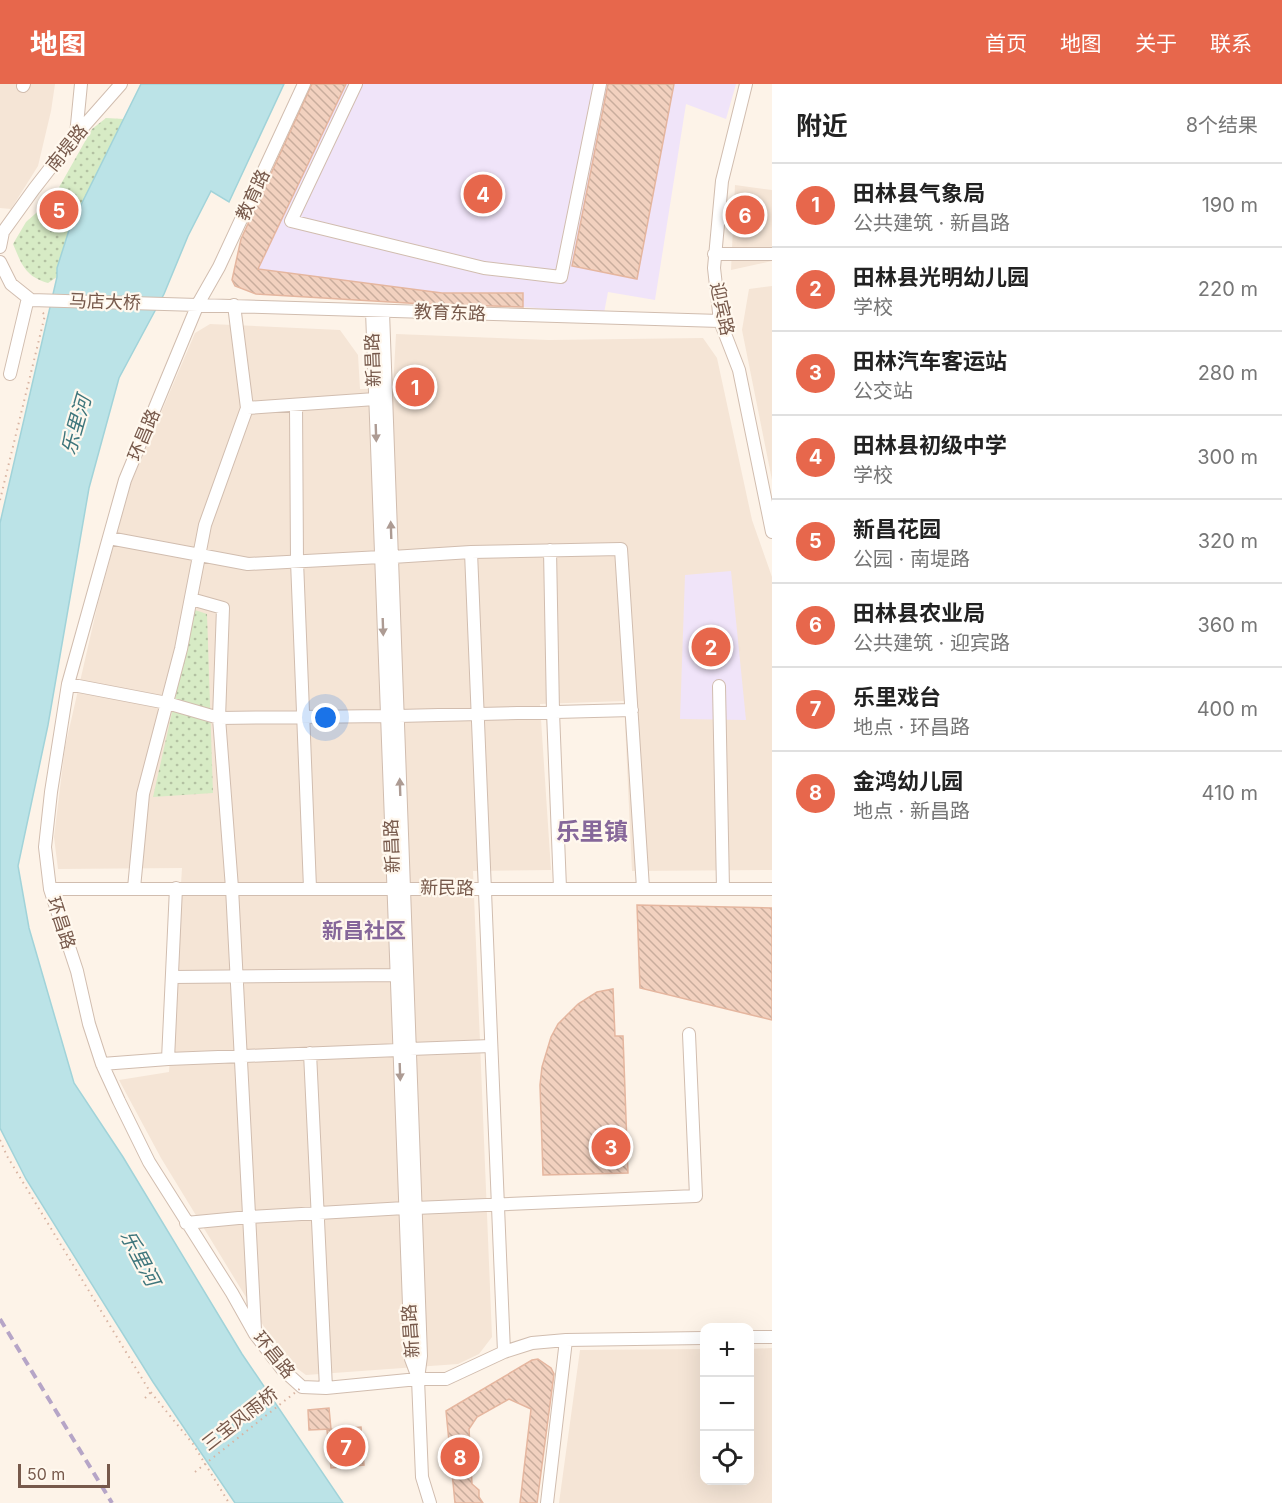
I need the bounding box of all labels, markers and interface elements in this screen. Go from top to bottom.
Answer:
text: 地图 [30,27,86,61]
text: 首页 [985,31,1027,56]
text: 地图 [1060,31,1102,56]
text: 关于 [1135,31,1177,56]
text: 联系 [1210,31,1252,56]
text: 附近 [796,110,848,141]
text: 8个结果 [1186,113,1258,137]
street label: 南堤路 [41,120,92,175]
street label: 教育路 [232,166,273,224]
pin: 4 [464,172,502,216]
text: 田林县气象局 [853,180,985,206]
pin: 5 [40,188,78,232]
pin: 6 [726,192,764,238]
text: 1 [811,193,820,217]
text: 190 m [1202,193,1258,217]
text: 公共建筑 · 新昌路 [853,211,1010,235]
text: 田林县光明幼儿园 [853,264,1029,290]
text: 2 [809,277,822,301]
text: 220 m [1198,277,1258,301]
street label: 迎宾路 [707,280,738,337]
street label: 马店大桥 [69,290,141,313]
text: 学校 [853,295,893,319]
street label: 教育东路 [414,301,486,324]
street label: 新昌路 [361,333,384,387]
text: 田林汽车客运站 [853,348,1007,374]
text: 3 [809,361,822,385]
text: 280 m [1198,361,1258,385]
pin: 1 [396,364,434,410]
text: 公交站 [853,379,913,403]
water label: 乐里河 [56,389,97,457]
street label: 环昌路 [123,406,164,464]
one-way arrow [372,423,381,442]
text: 田林县初级中学 [853,432,1007,458]
text: 4 [809,445,822,469]
text: 300 m [1197,445,1258,469]
text: 学校 [853,463,893,487]
text: 新昌花园 [853,516,941,542]
one-way arrow [387,520,396,539]
text: 5 [809,529,822,553]
text: 320 m [1198,529,1258,553]
text: 公园 · 南堤路 [853,547,970,571]
text: 田林县农业局 [853,600,985,626]
text: 6 [809,613,822,637]
text: 360 m [1197,613,1258,637]
one-way arrow [379,618,388,637]
pin: 2 [692,624,730,670]
text: 公共建筑 · 迎宾路 [853,631,1010,655]
text: 乐里戏台 [853,684,941,710]
text: 7 [810,697,821,721]
text: 400 m [1197,697,1258,721]
your location [311,703,340,732]
text: 地点 · 环昌路 [853,715,970,739]
text: 金鸿幼儿园 [853,768,963,794]
one-way arrow [396,778,405,797]
text: 8 [809,781,822,805]
text: 410 m [1202,781,1258,805]
text: 地点 · 新昌路 [853,799,970,823]
district label: 乐里镇 [556,817,628,846]
street label: 新昌路 [380,819,403,873]
street label: 新民路 [420,877,474,898]
street label: 环昌路 [43,894,80,952]
district label: 新昌社区 [322,918,406,943]
one-way arrow [395,1063,405,1082]
pin: 3 [592,1124,630,1170]
water label: 乐里河 [115,1226,167,1294]
street label: 新昌路 [398,1303,423,1359]
map controls [700,1323,754,1485]
button: + [700,1323,754,1377]
street label: 环昌路 [249,1327,300,1382]
button: − [700,1377,754,1431]
street label: 三宝风雨桥 [198,1383,282,1455]
pin: 7 [326,1424,366,1470]
button: locate [700,1431,754,1485]
pin: 8 [440,1434,480,1480]
scale bar [18,1461,110,1488]
text: 50 m [27,1464,65,1484]

